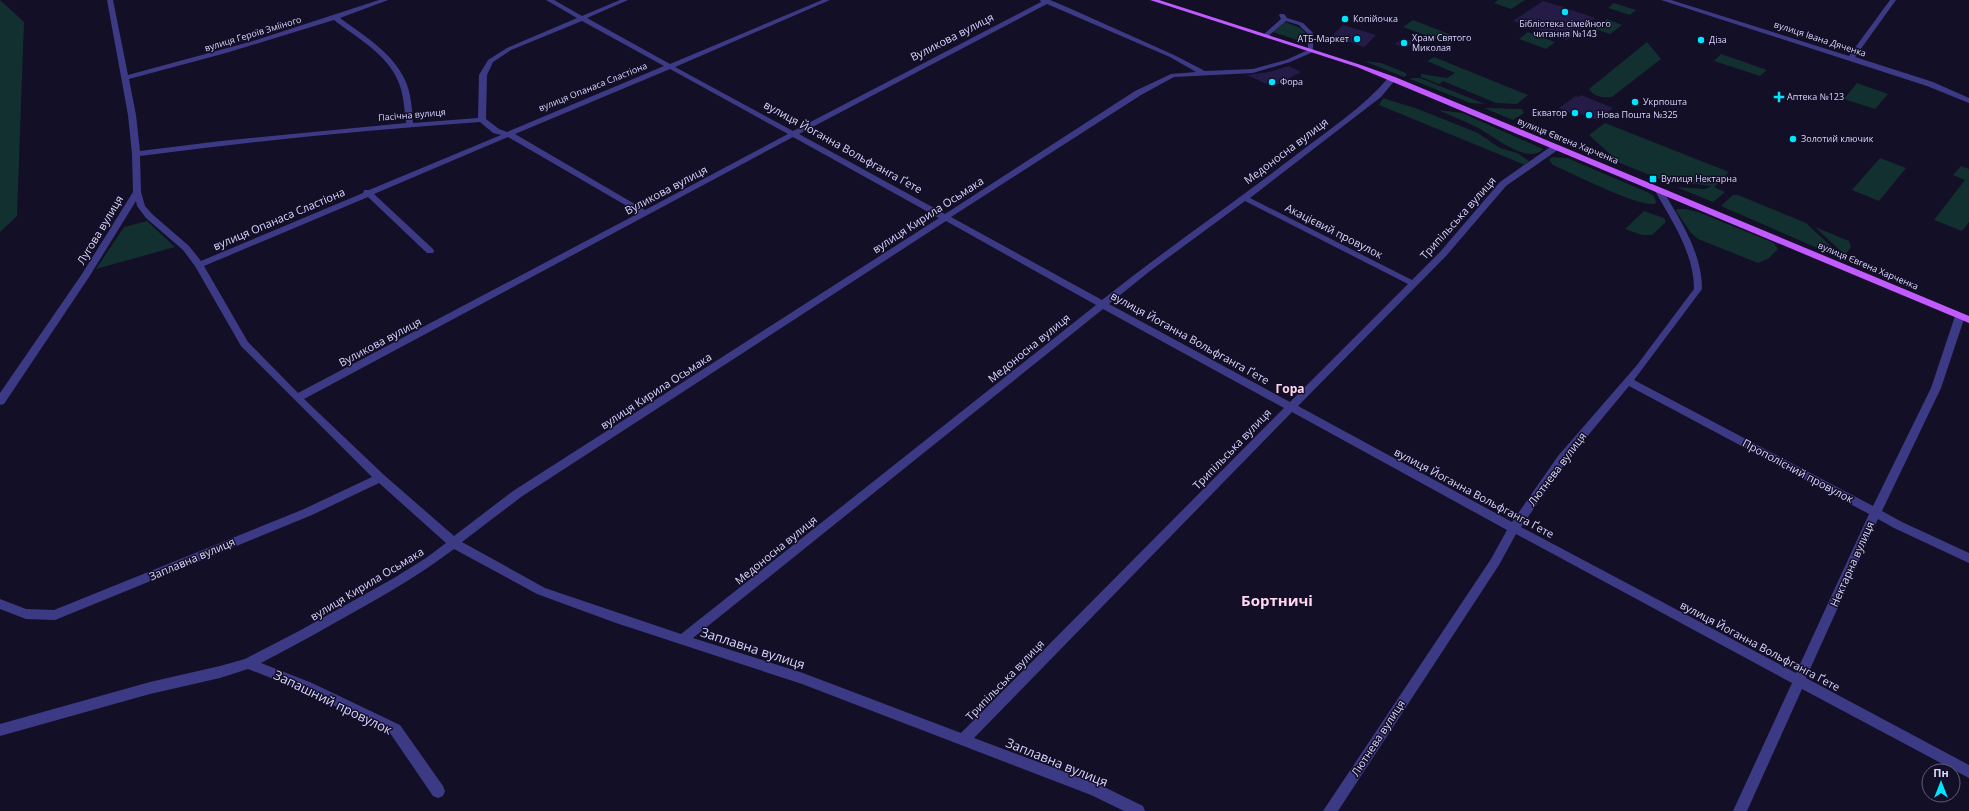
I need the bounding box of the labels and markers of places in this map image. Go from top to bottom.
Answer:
marker: Бібліотека сімейного читання №143 [1560,7,1570,17]
place label: Копійочка [1353,12,1398,25]
marker: Копійочка [1340,14,1350,24]
place label: Бібліотека сімейного читання №143 [1519,17,1611,40]
place label: Храм Святого Миколая [1412,31,1471,54]
place label: АТБ-Маркет [1297,32,1350,45]
place label: Діза [1709,33,1727,46]
marker: АТБ-Маркет [1352,34,1362,44]
marker: Діза [1696,35,1706,45]
marker: Храм Святого Миколая [1399,38,1409,48]
place label: Фора [1280,75,1303,88]
marker: Фора [1267,77,1277,87]
place label: Аптека №123 [1787,90,1844,103]
marker: Аптека №123 [1774,92,1784,102]
place label: Укрпошта [1643,95,1687,108]
marker: Укрпошта [1630,97,1640,107]
place label: Екватор [1532,106,1567,119]
marker: Екватор [1570,108,1580,118]
place label: Нова Пошта №325 [1597,108,1678,121]
marker: Нова Пошта №325 [1584,110,1594,120]
place label: Золотий ключик [1801,132,1874,145]
marker: Золотий ключик [1788,134,1798,144]
place label: Вулиця Нектарна [1661,172,1737,185]
marker: Вулиця Нектарна [1648,174,1658,184]

